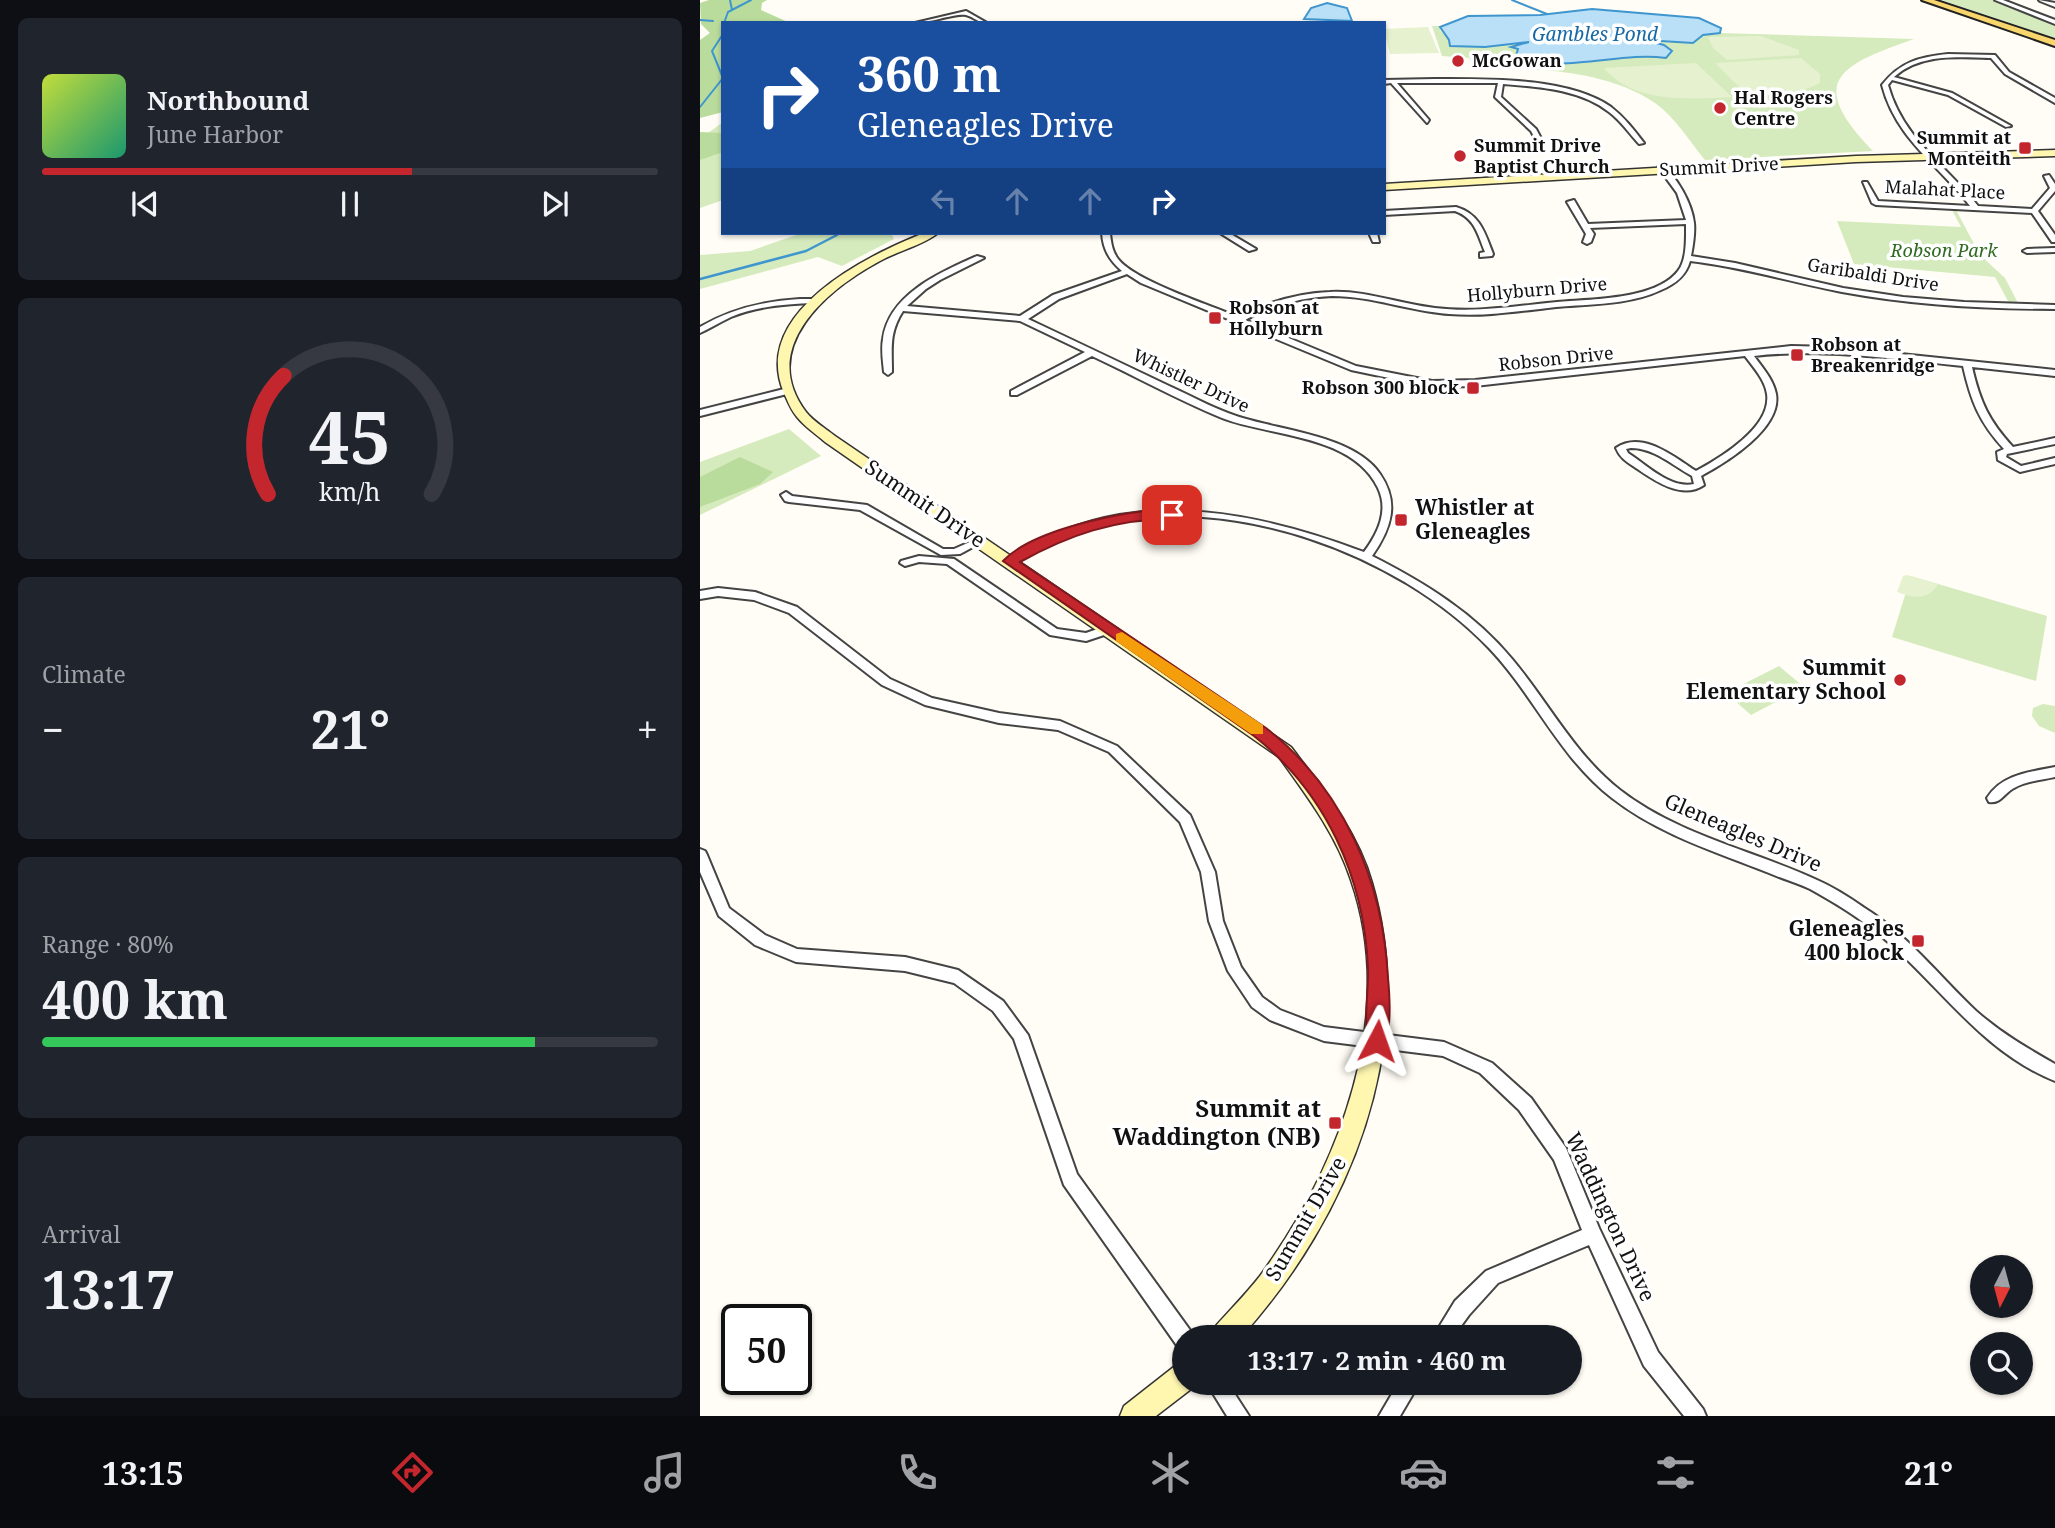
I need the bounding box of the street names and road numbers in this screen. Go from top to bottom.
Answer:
street label: Summit Drive [1659,151,1779,181]
street label: Malahat Place [1884,174,2006,204]
street label: Garibaldi Drive [1806,252,1941,296]
street label: Hollyburn Drive [1466,271,1608,307]
street label: Robson Drive [1497,340,1615,376]
street label: Whistler Drive [1129,343,1254,418]
street label: Summit Drive [860,453,991,554]
street label: Gleneagles Drive [1660,786,1826,878]
street label: Waddington Drive [1559,1128,1662,1306]
street label: Summit Drive [1258,1151,1352,1286]

